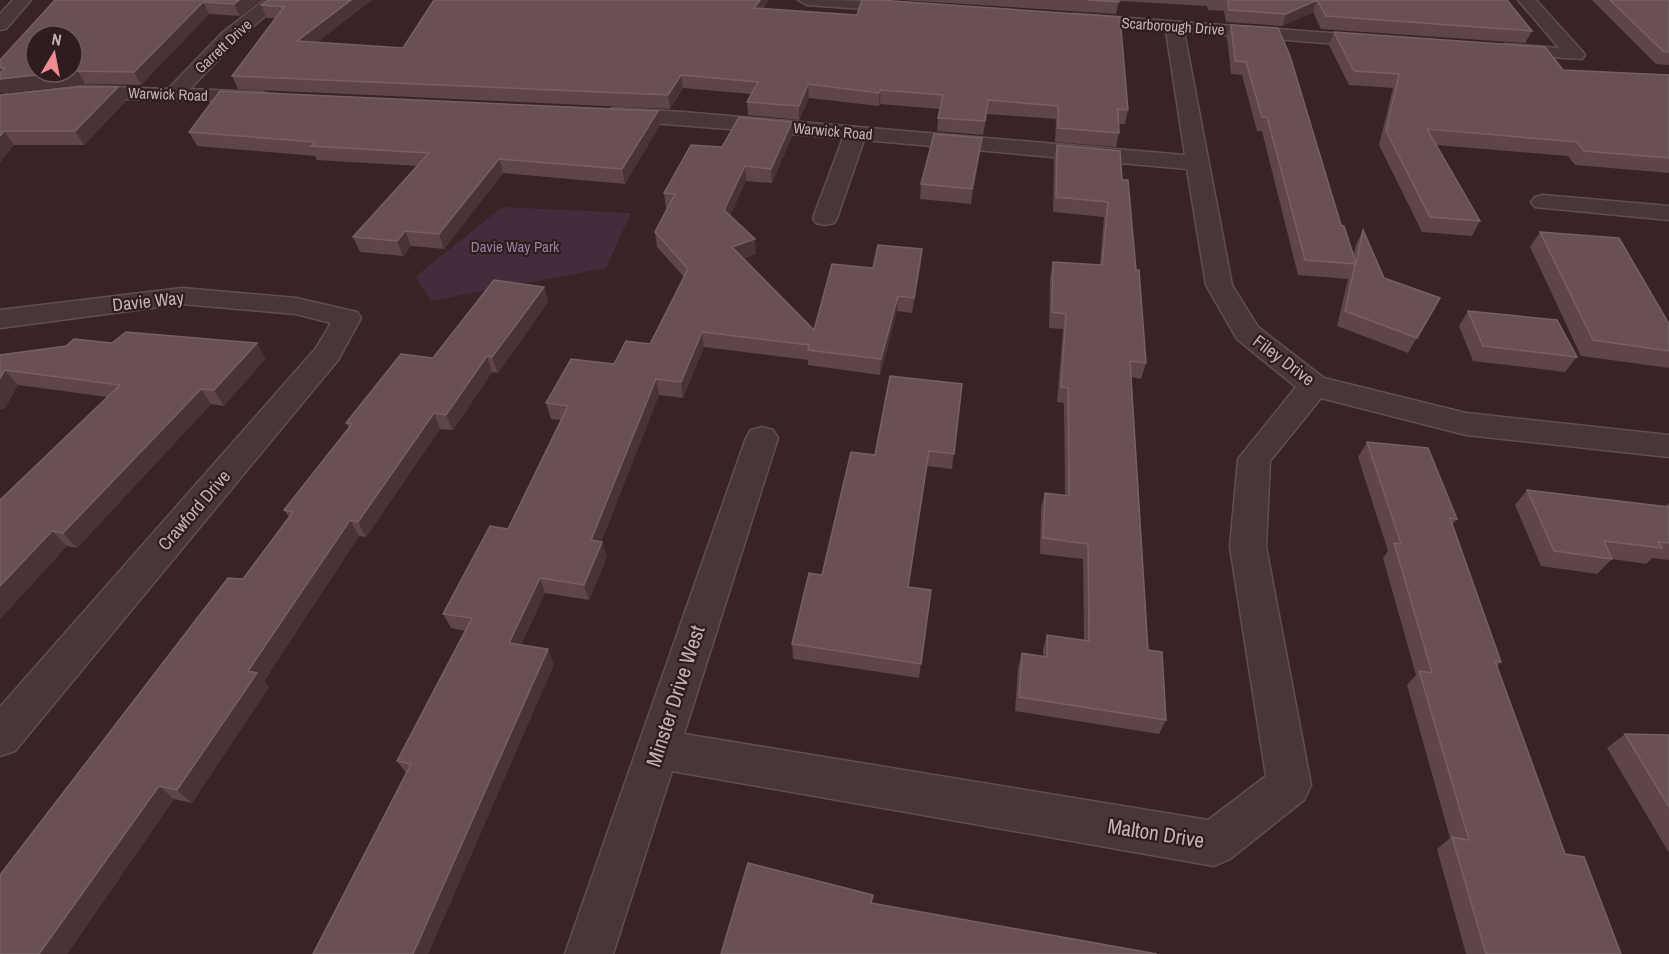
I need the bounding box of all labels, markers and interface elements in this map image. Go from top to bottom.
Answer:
street label: Scarborough Drive [1121,12,1225,40]
street label: Garrett Drive [190,14,256,78]
north arrow [24,24,84,84]
text: N [50,28,63,51]
street label: Warwick Road [128,82,208,106]
street label: Warwick Road [792,117,874,145]
park label: Davie Way Park [471,236,560,257]
street label: Davie Way [111,285,186,317]
street label: Filey Drive [1248,329,1320,391]
street label: Crawford Drive [152,464,236,556]
street label: Minster Drive West [638,621,712,770]
street label: Malton Drive [1106,811,1206,855]

